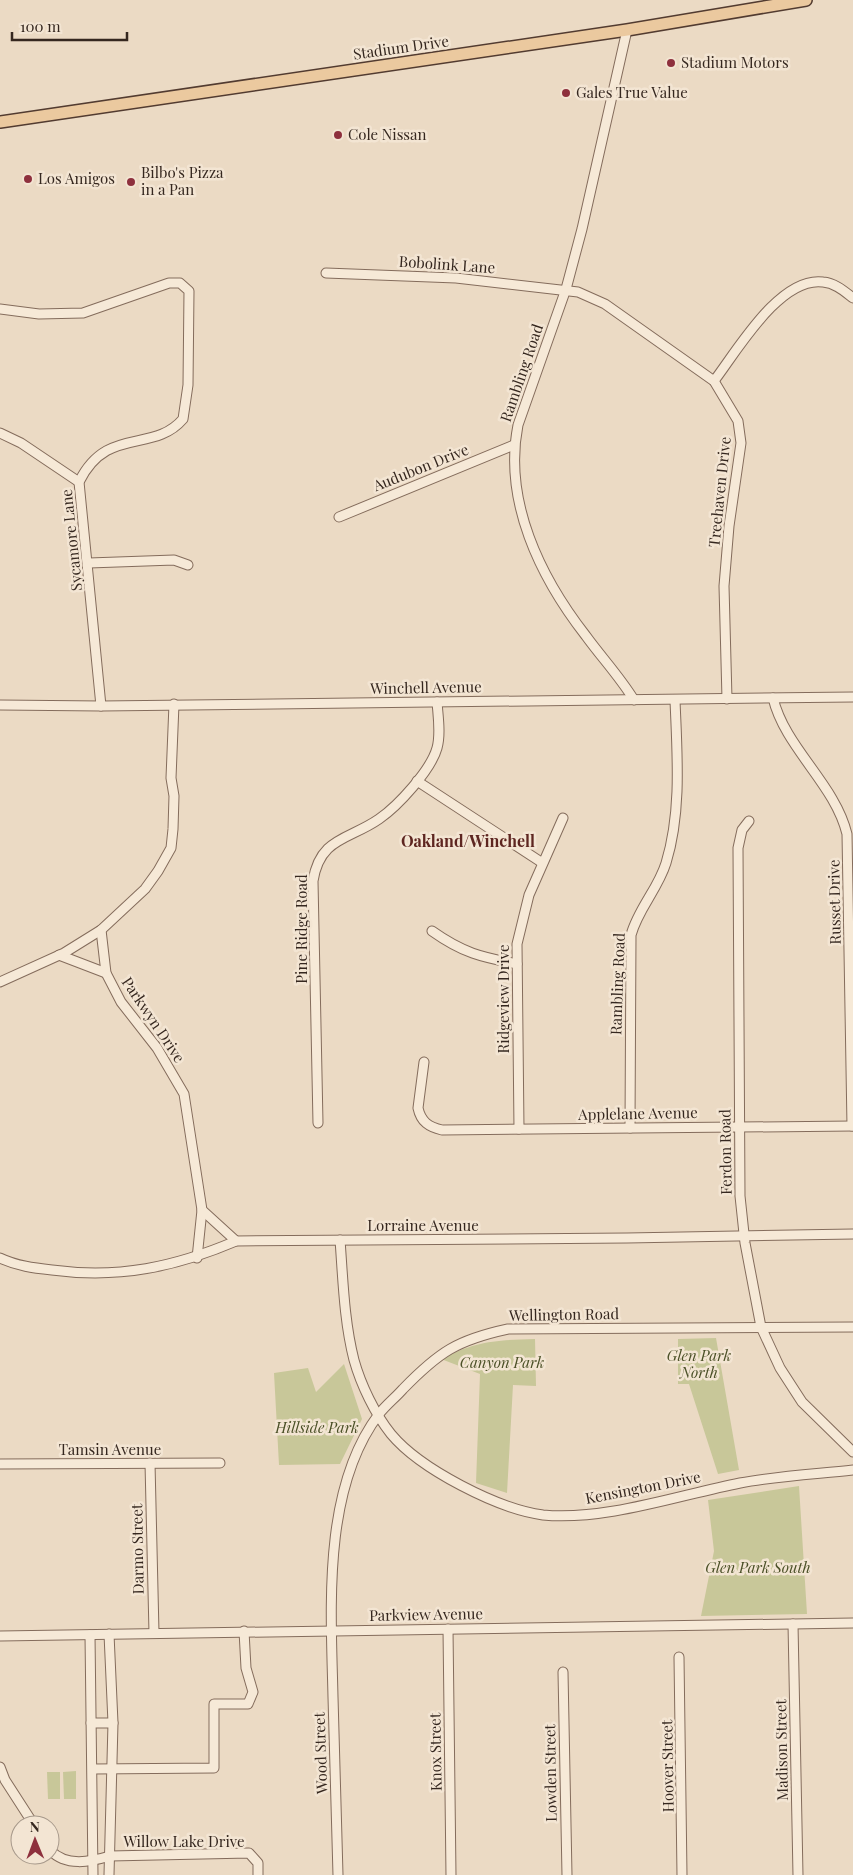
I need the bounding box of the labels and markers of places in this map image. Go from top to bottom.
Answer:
place label: Stadium Motors [681,52,789,72]
marker: Stadium Motors [665,57,677,69]
place label: Gales True Value [576,82,688,102]
marker: Gales True Value [560,87,572,99]
place label: Cole Nissan [348,124,427,144]
marker: Cole Nissan [332,129,344,141]
place label: Bilbo's Pizza in a Pan [141,162,224,199]
place label: Los Amigos [38,168,115,188]
marker: Los Amigos [22,173,34,185]
marker: Bilbo's Pizza in a Pan [125,176,137,188]

